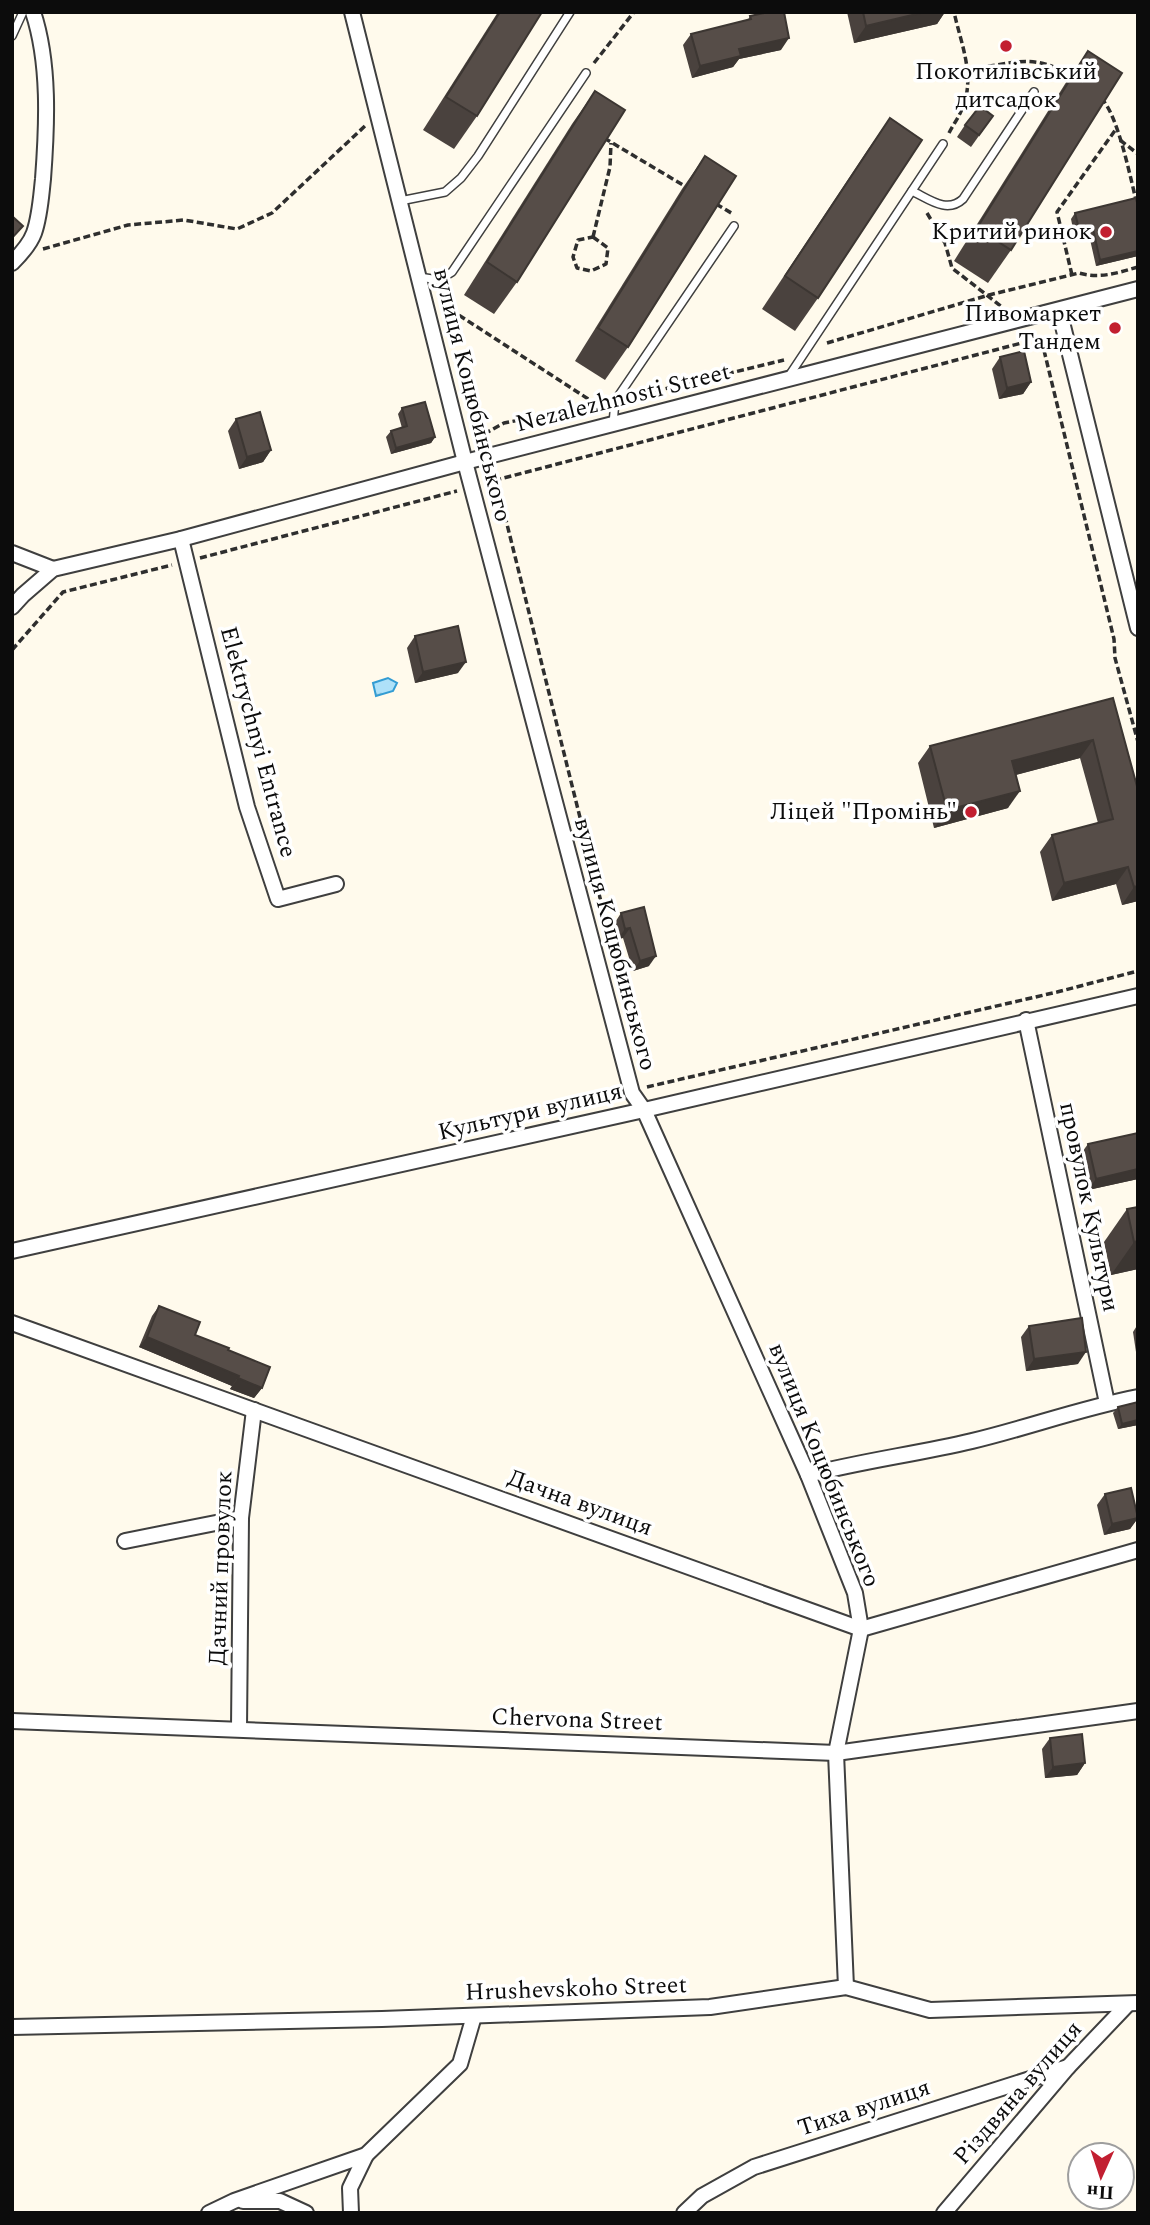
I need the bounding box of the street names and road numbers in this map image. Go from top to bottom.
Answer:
street label: вулиця Коцюбинського [423,264,521,526]
street label: Nezalezhnosti Street [512,354,734,442]
street label: Elektrychnyi Entrance [210,622,306,862]
street label: вулиця Коцюбинського [564,813,666,1075]
street label: Культури вулиця [434,1073,626,1151]
street label: провулок Культури [1049,1099,1129,1315]
street label: вулиця Коцюбинського [758,1337,890,1593]
street label: Дачна вулиця [502,1460,658,1546]
street label: Дачний провулок [200,1470,242,1666]
street label: Chervona Street [491,1699,663,1741]
street label: Hrushevskoho Street [464,1967,688,2011]
street label: Різдвяна вулиця [945,2013,1091,2173]
street label: Тиха вулиця [793,2070,935,2146]

